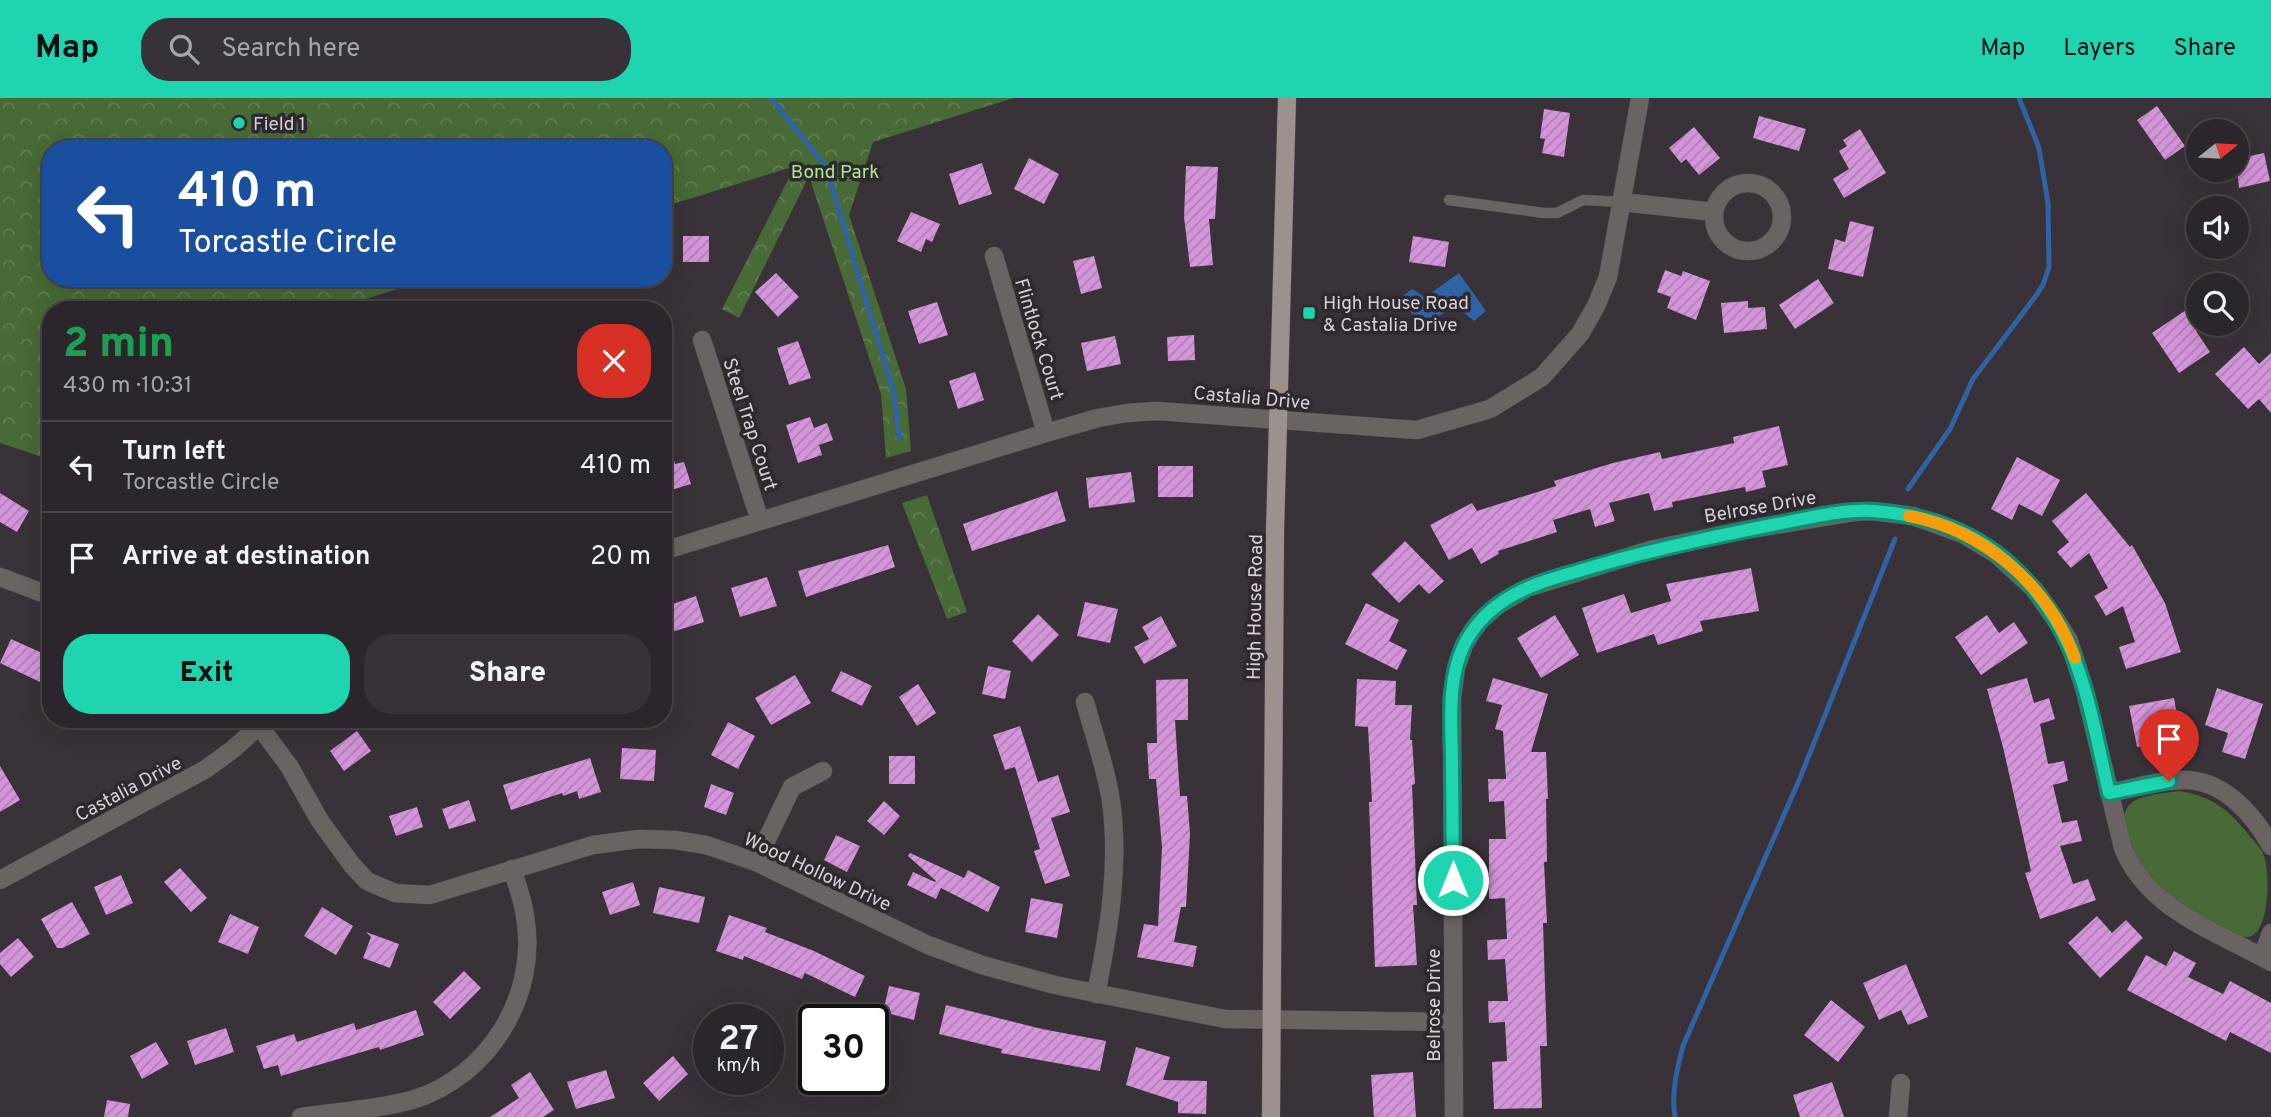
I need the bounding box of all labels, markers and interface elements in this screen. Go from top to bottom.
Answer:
search box [141,18,631,81]
text: Map [35,28,99,70]
icon: search [165,30,203,68]
text: Search here [221,33,360,66]
text: Map [1980,34,2025,64]
text: Layers [2063,34,2135,64]
text: Share [2173,34,2236,64]
place label: Field 1 [253,113,306,137]
marker: Field 1 [231,115,247,131]
north arrow [2186,119,2249,182]
map controls [2186,119,2249,336]
park label: Bond Park [791,161,879,185]
text: 410 m [178,163,316,225]
icon: left [63,168,154,259]
button: sound [2186,196,2249,259]
text: Torcastle Circle [178,224,397,264]
button: search [2186,273,2249,336]
street label: Flintlock Court [1008,276,1068,403]
place label: High House Road & Castalia Drive [1323,292,1469,338]
marker: High House Road & Castalia Drive [1301,305,1317,321]
text: 2 min [63,319,174,372]
button: close [577,324,651,398]
street label: Steel Trap Court [716,355,782,494]
text: 430 m · 10:31 [63,372,192,401]
street label: Castalia Drive [1192,382,1311,416]
text: Turn left [122,436,226,469]
icon: left [63,448,101,486]
text: 410 m [580,450,651,483]
text: Torcastle Circle [122,469,279,498]
street label: Belrose Drive [1702,486,1818,530]
street label: High House Road [1243,534,1269,680]
icon: arrive [63,539,101,577]
text: Arrive at destination [122,541,370,574]
text: 20 m [590,541,651,574]
button: Exit [63,634,350,714]
button: Share [364,634,651,714]
pin [2139,709,2199,781]
icon: arrive [2150,720,2188,758]
street label: Castalia Drive [72,752,186,828]
street label: Wood Hollow Drive [740,828,895,917]
position arrow [1416,843,1490,917]
street label: Belrose Drive [1423,948,1447,1062]
speed limit sign: 30 [798,1004,889,1095]
text: 27 [719,1018,758,1062]
text: km/h [717,1055,760,1078]

